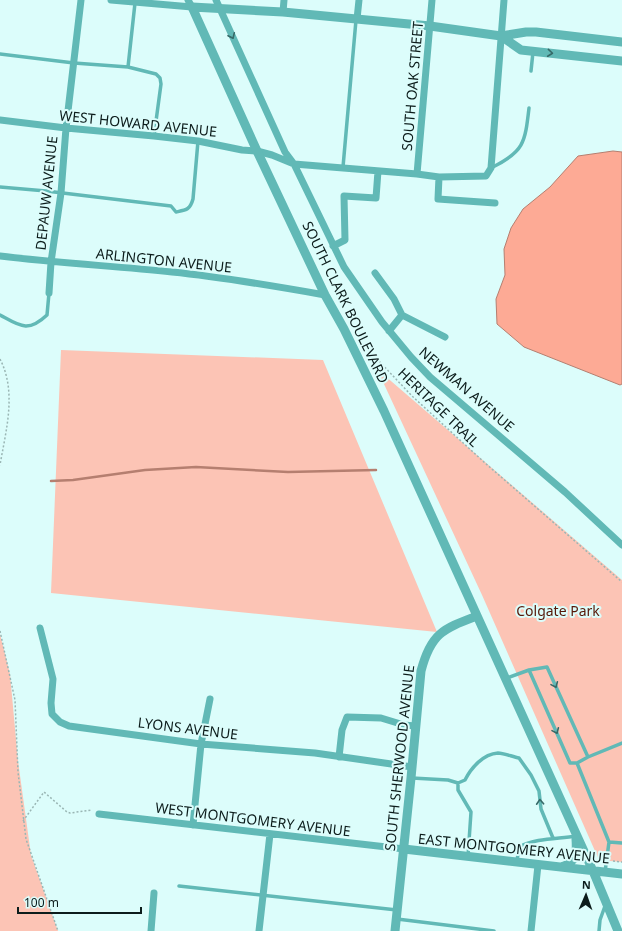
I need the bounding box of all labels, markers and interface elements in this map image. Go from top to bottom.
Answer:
street label: SOUTH OAK STREET [397,20,427,152]
one-way arrow [227,31,235,39]
one-way arrow [546,48,553,57]
street label: WEST HOWARD AVENUE [58,105,218,141]
street label: DEPAUW AVENUE [31,135,61,251]
street label: SOUTH CLARK BOULEVARD [298,218,394,386]
street label: ARLINGTON AVENUE [95,243,233,277]
street label: NEWMAN AVENUE [415,342,519,436]
street label: HERITAGE TRAIL [394,363,484,451]
park label: Colgate Park [516,601,600,620]
street label: SOUTH SHERWOOD AVENUE [380,664,418,852]
one-way arrow [551,682,559,689]
street label: LYONS AVENUE [137,712,239,744]
one-way arrow [551,727,559,735]
street label: WEST MONTGOMERY AVENUE [154,798,352,840]
one-way arrow [536,799,545,805]
street label: EAST MONTGOMERY AVENUE [417,828,611,868]
north arrow [566,875,606,915]
text: N [582,877,591,892]
scale bar [18,889,141,915]
text: 100 m [24,894,59,911]

